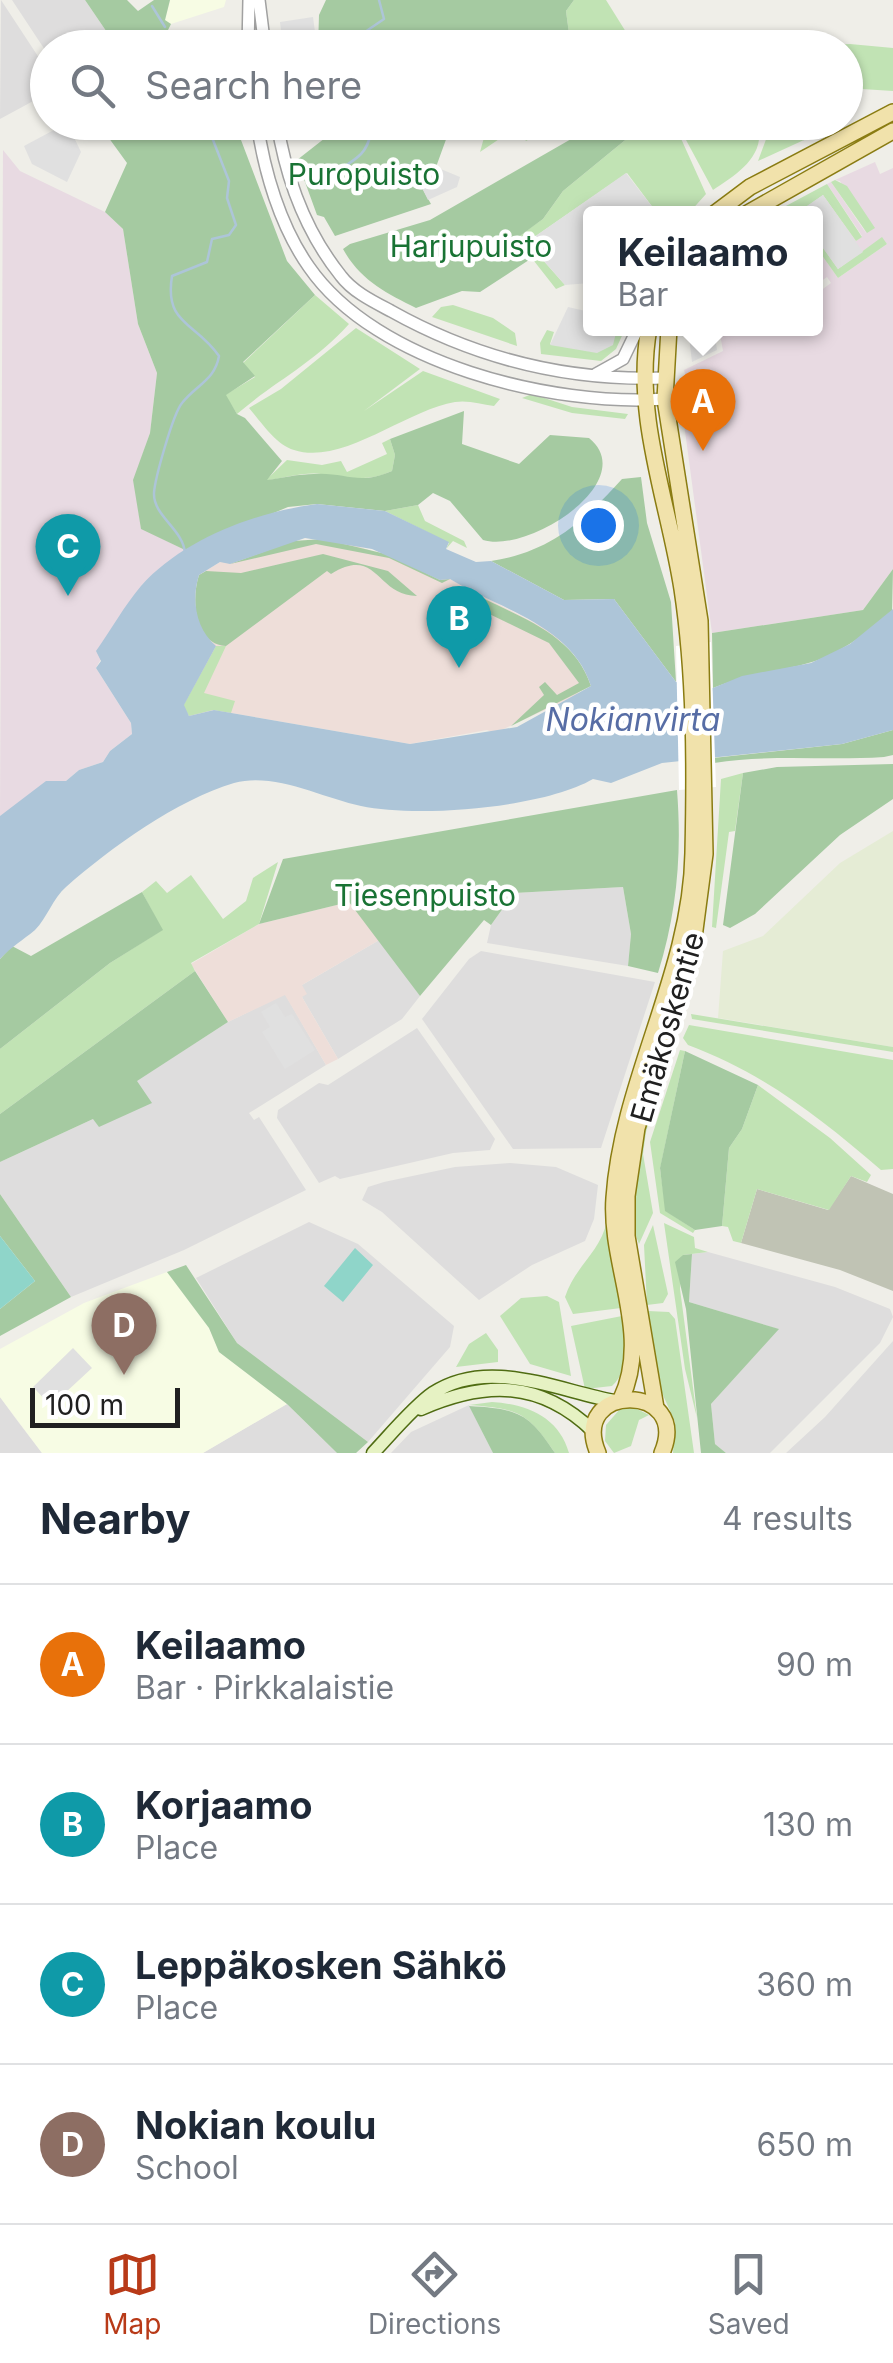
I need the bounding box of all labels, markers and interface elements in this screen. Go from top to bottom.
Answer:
search box [30,30,863,140]
icon: search [65,58,120,113]
text: Search here [145,62,362,108]
park label: Puropuisto [288,156,440,192]
popup [583,206,823,336]
park label: Harjupuisto [390,228,552,264]
text: Keilaamo [617,229,789,275]
text: Bar [617,275,668,314]
pin: A [670,368,736,451]
your location [573,500,624,551]
pin: C [36,514,100,596]
pin: B [426,586,492,668]
water label: Nokianvirta [546,700,720,739]
park label: Tiesenpuisto [334,877,516,913]
street label: Emäkoskentie [623,928,711,1126]
pin: D [92,1292,156,1375]
scale bar [30,1383,180,1428]
text: 100 m [45,1388,124,1422]
text: Nearby [40,1493,191,1544]
text: 4 results [722,1499,853,1538]
text: Keilaamo [135,1622,306,1668]
text: A [61,1645,84,1684]
text: 90 m [776,1645,853,1684]
text: Bar · Pirkkalaistie [135,1668,394,1707]
text: Korjaamo [135,1782,313,1828]
text: B [62,1805,83,1844]
text: 130 m [763,1805,853,1844]
text: Place [135,1828,218,1867]
text: Leppäkosken Sähkö [135,1942,507,1988]
text: C [61,1965,84,2004]
text: 360 m [756,1965,853,2004]
text: Place [135,1988,218,2027]
text: Nokian koulu [135,2102,376,2148]
text: D [61,2125,84,2164]
text: 650 m [756,2125,853,2164]
text: School [135,2148,239,2187]
tab: Map [103,2247,161,2341]
tab: Directions [368,2247,501,2341]
tab: Saved [708,2247,790,2341]

